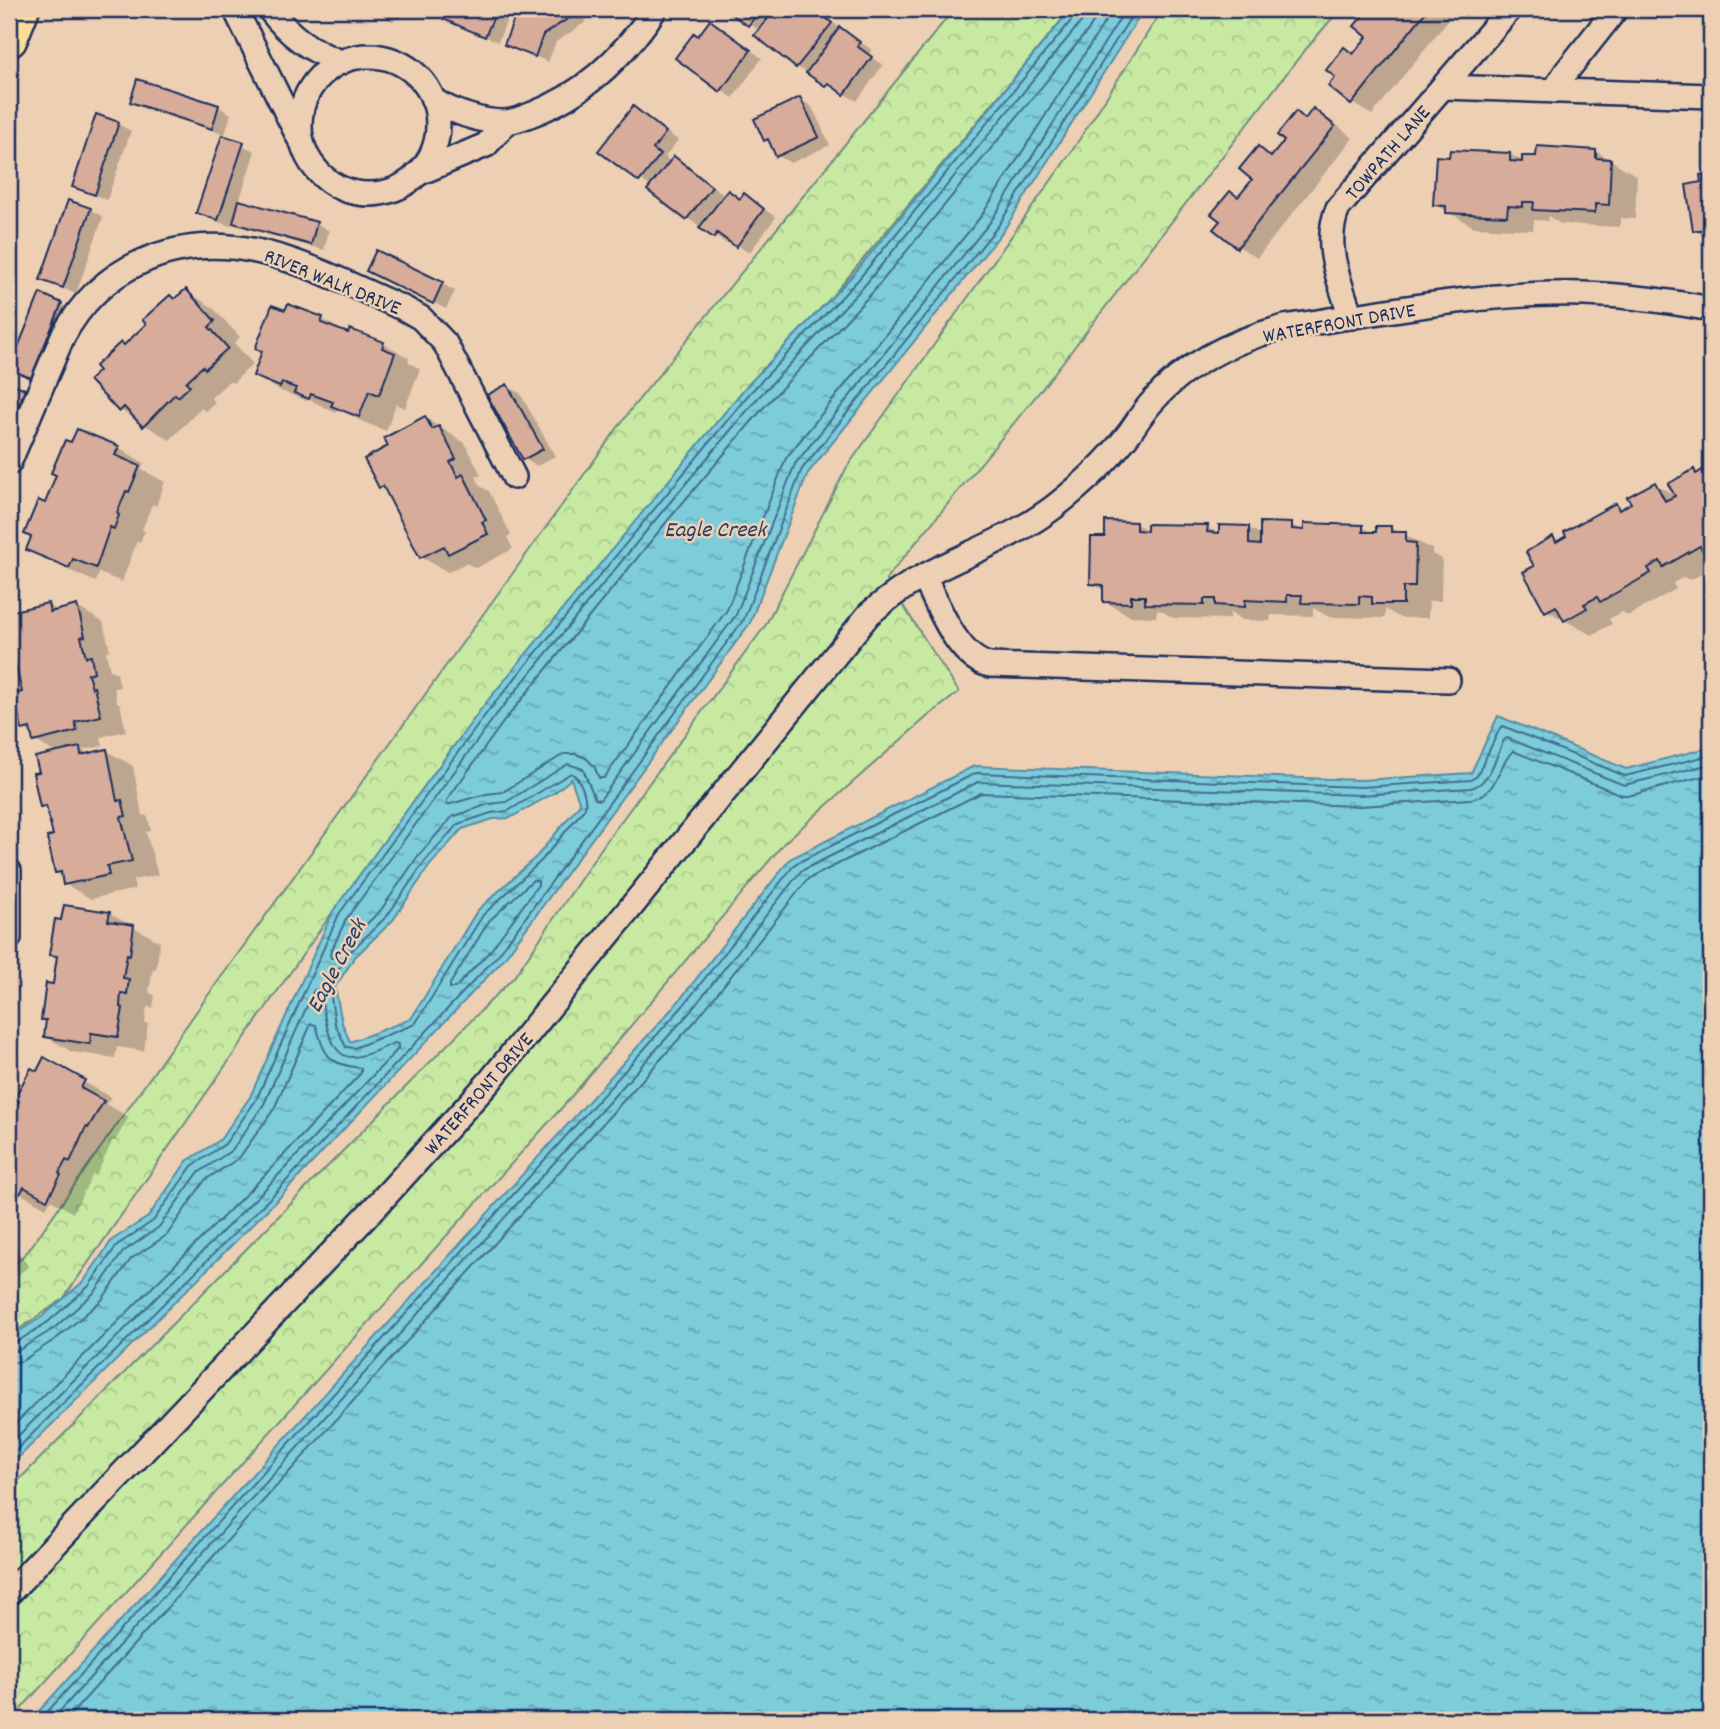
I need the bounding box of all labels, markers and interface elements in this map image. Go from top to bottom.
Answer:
street label: TOWPATH LANE [1339,99,1439,208]
street label: RIVER WALK DRIVE [259,243,405,325]
street label: WATERFRONT DRIVE [1261,297,1418,353]
water label: Eagle Creek [664,515,768,548]
water label: Eagle Creek [300,912,378,1019]
street label: WATERFRONT DRIVE [418,1027,542,1163]

